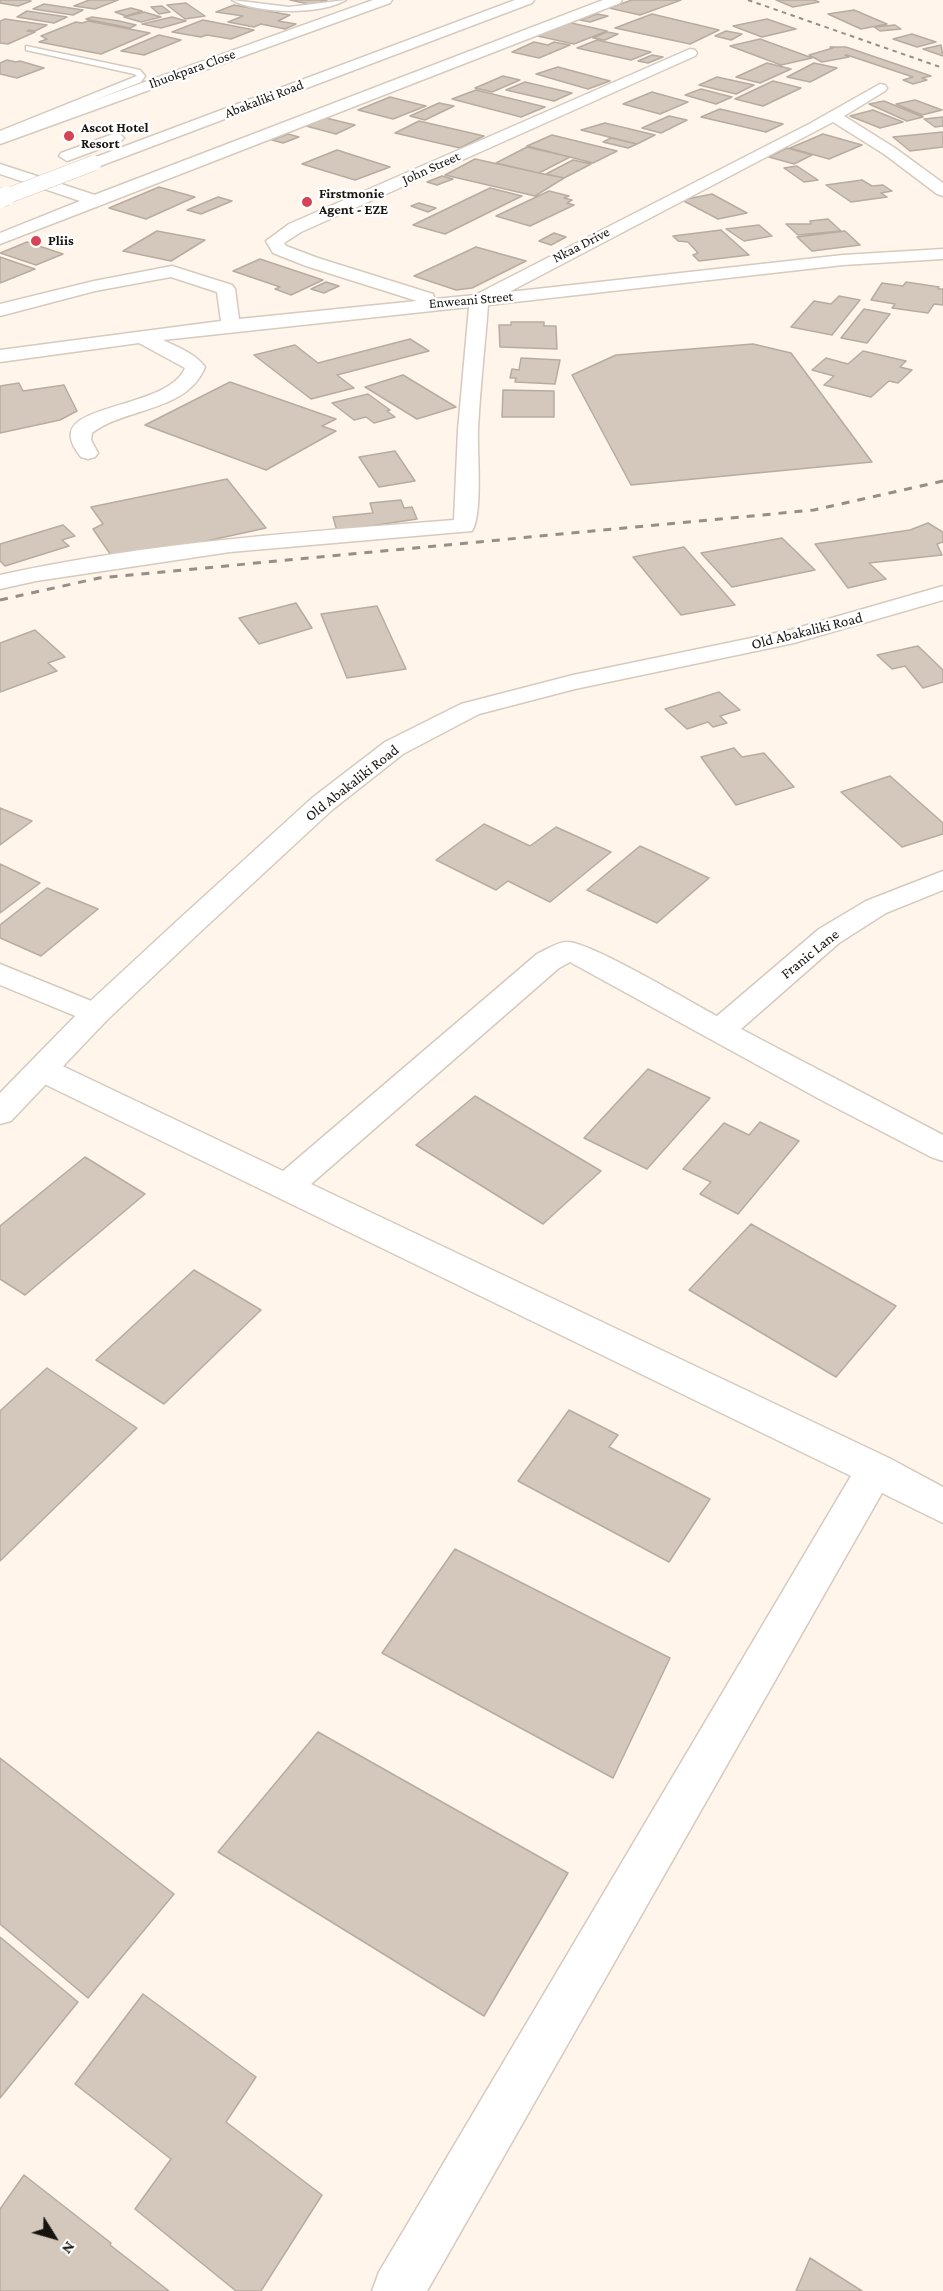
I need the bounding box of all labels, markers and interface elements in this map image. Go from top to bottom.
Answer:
street label: Ihuokpara Close [146,46,238,92]
street label: Abakaliki Road [222,76,306,122]
place label: Ascot Hotel Resort [81,120,149,152]
marker: Ascot Hotel Resort [62,129,76,143]
street label: John Street [399,148,463,188]
place label: Firstmonie Agent - EZE [319,186,388,219]
marker: Firstmonie Agent - EZE [300,195,314,209]
street label: Nkaa Drive [550,223,612,267]
place label: Pliis [48,233,74,249]
marker: Pliis [29,234,43,248]
street label: Enweani Street [428,288,514,312]
street label: Old Abakaliki Road [750,608,864,654]
street label: Old Abakaliki Road [302,741,402,825]
street label: Franic Lane [777,925,843,983]
north arrow [24,2207,84,2267]
text: N [59,2239,79,2258]

